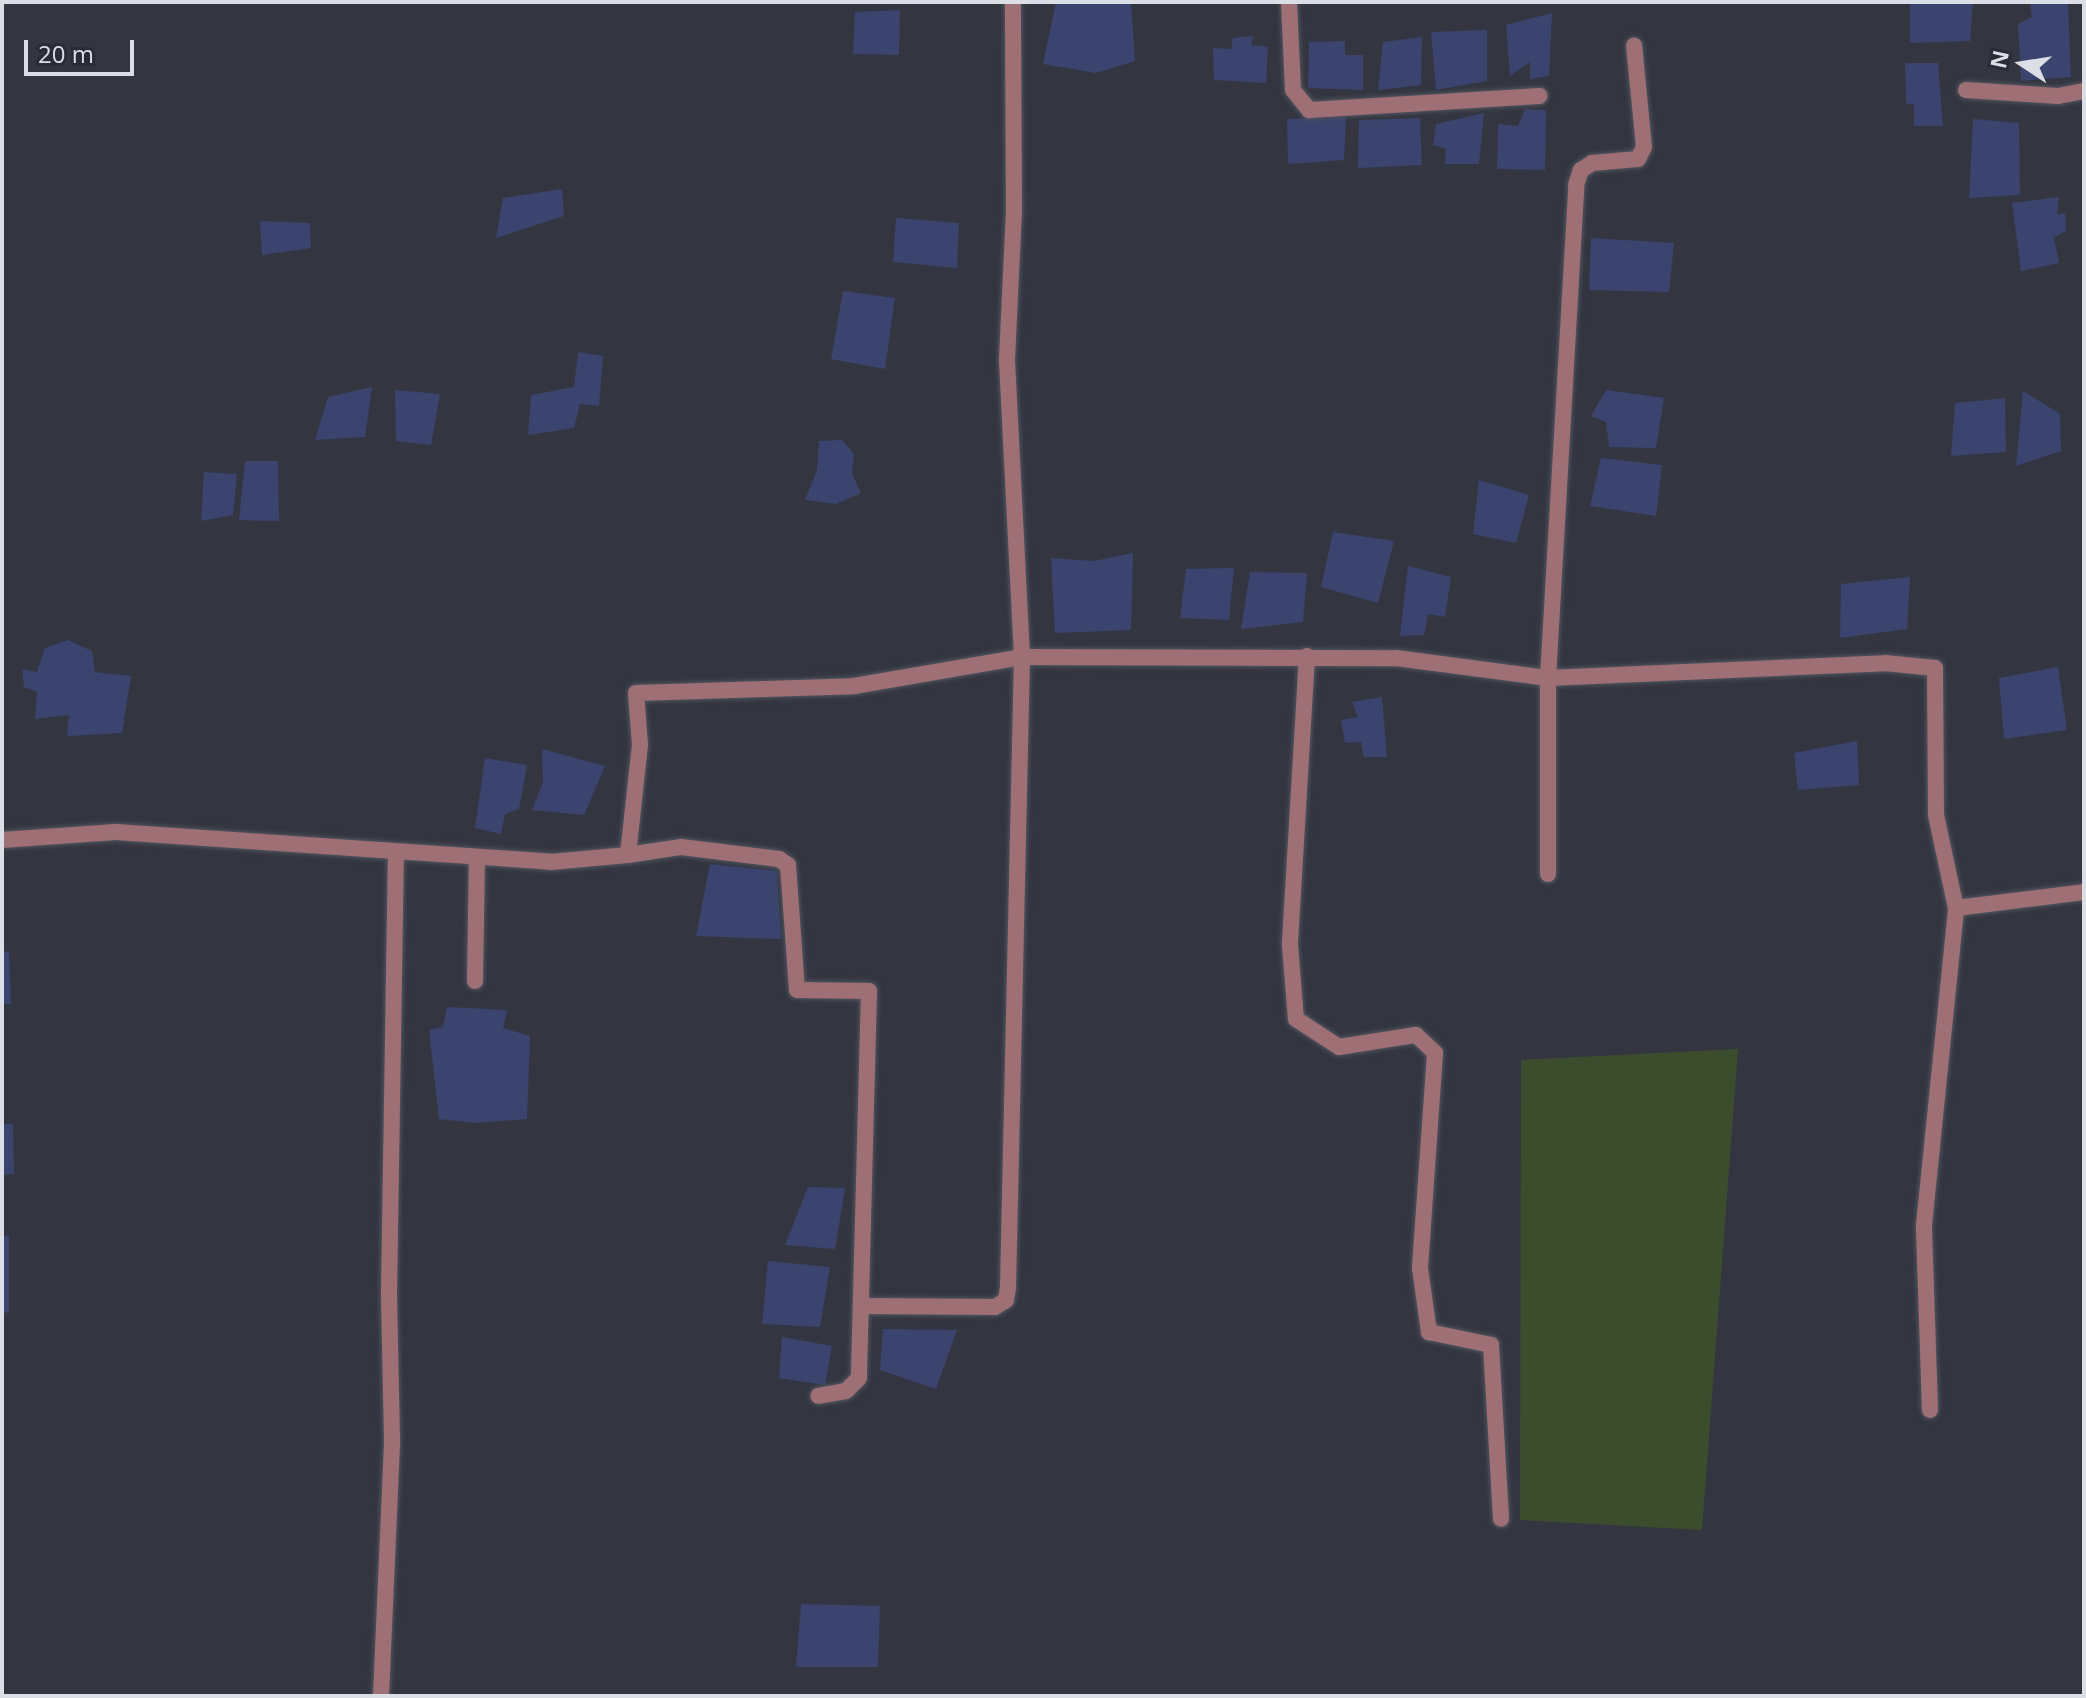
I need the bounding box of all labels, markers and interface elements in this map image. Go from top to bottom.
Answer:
scale bar [28,24,138,74]
north arrow [1982,24,2062,104]
text: 20 m [38,37,94,70]
text: N [1982,47,2015,71]

